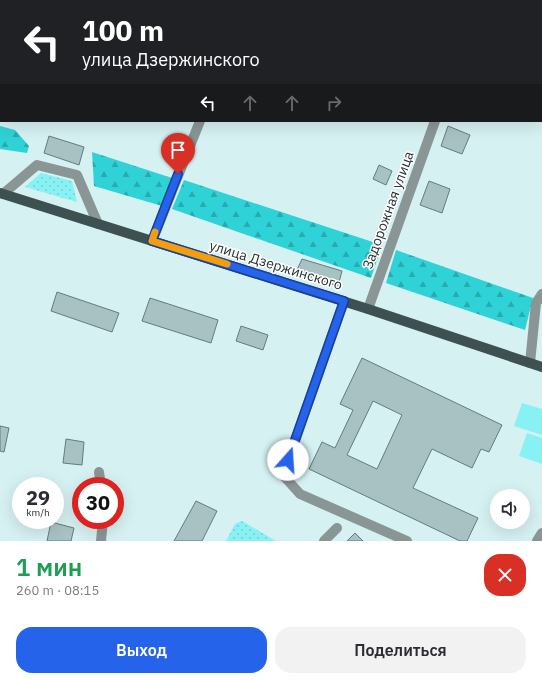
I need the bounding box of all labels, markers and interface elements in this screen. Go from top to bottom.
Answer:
text: 100 m [82,12,164,49]
icon: left [16,16,68,68]
text: улица Дзержинского [82,48,260,71]
icon: left [197,92,219,114]
icon: ahead [239,92,261,114]
icon: ahead [281,92,303,114]
icon: right [323,92,345,114]
pin [161,133,195,174]
icon: arrive [167,139,189,161]
street label: Задорожная улица [358,148,418,271]
street label: улица Дзержинского [207,236,345,294]
position arrow [267,439,309,481]
speed limit sign: 30 [72,477,124,529]
text: 29 [26,484,50,511]
map controls [490,489,530,529]
button: sound [490,489,530,529]
text: km/h [26,506,50,519]
text: 1 мин [16,551,82,583]
button: close [484,554,526,596]
text: 260 m · 08:15 [16,582,99,599]
button: Выход [16,627,267,673]
button: Поделиться [275,627,526,673]

